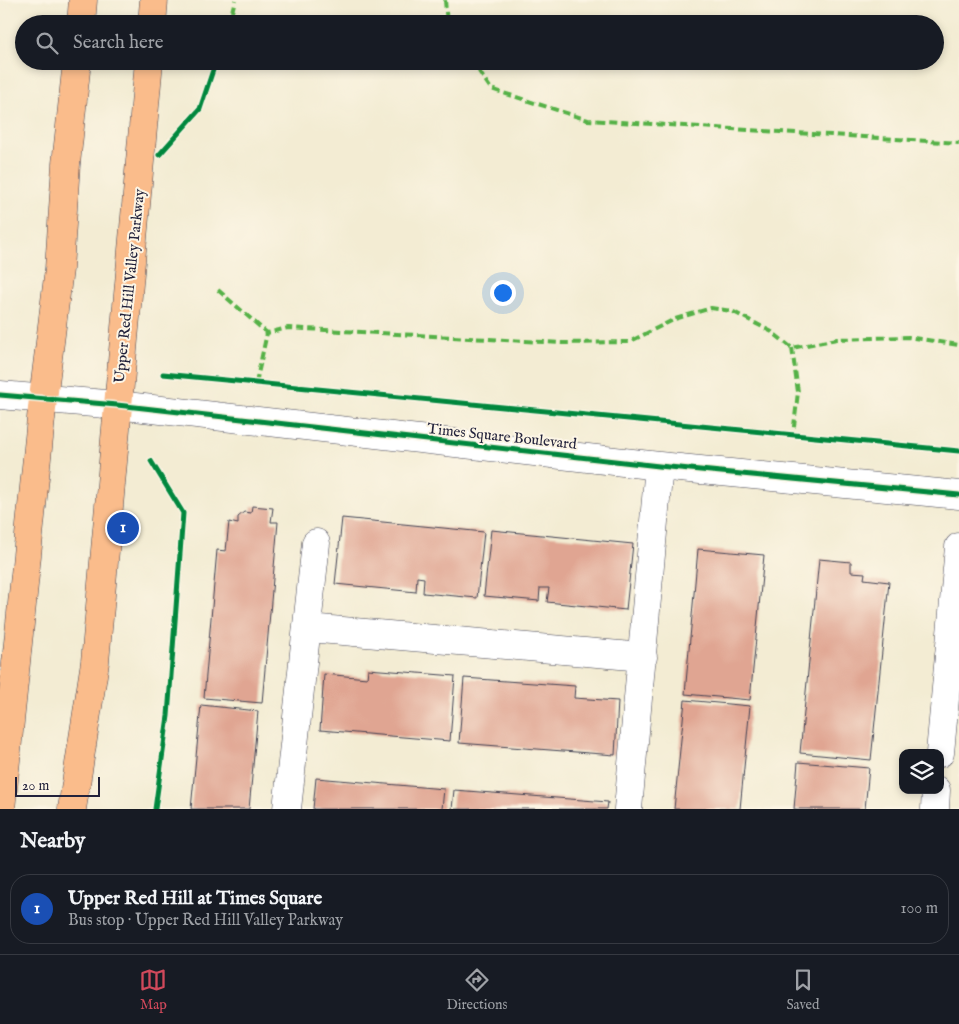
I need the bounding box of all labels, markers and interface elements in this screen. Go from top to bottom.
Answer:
search box [15,15,944,70]
icon: search [33,29,61,57]
text: Search here [73,31,164,55]
street label: Upper Red Hill Valley Parkway [110,187,149,384]
your location [490,280,516,306]
street label: Times Square Boulevard [426,419,579,454]
pin: 1 [107,509,139,547]
map controls [899,749,944,794]
button: layers [899,749,944,794]
scale bar [15,774,100,797]
text: 20 m [22,777,49,795]
text: Nearby [20,828,85,855]
text: Upper Red Hill at Times Square [68,887,322,911]
text: 1 [34,899,40,919]
text: 100 m [901,899,938,919]
text: Bus stop · Upper Red Hill Valley Parkway [68,911,343,931]
tab: Map [139,966,167,1014]
tab: Directions [446,966,507,1014]
tab: Saved [786,966,819,1014]

